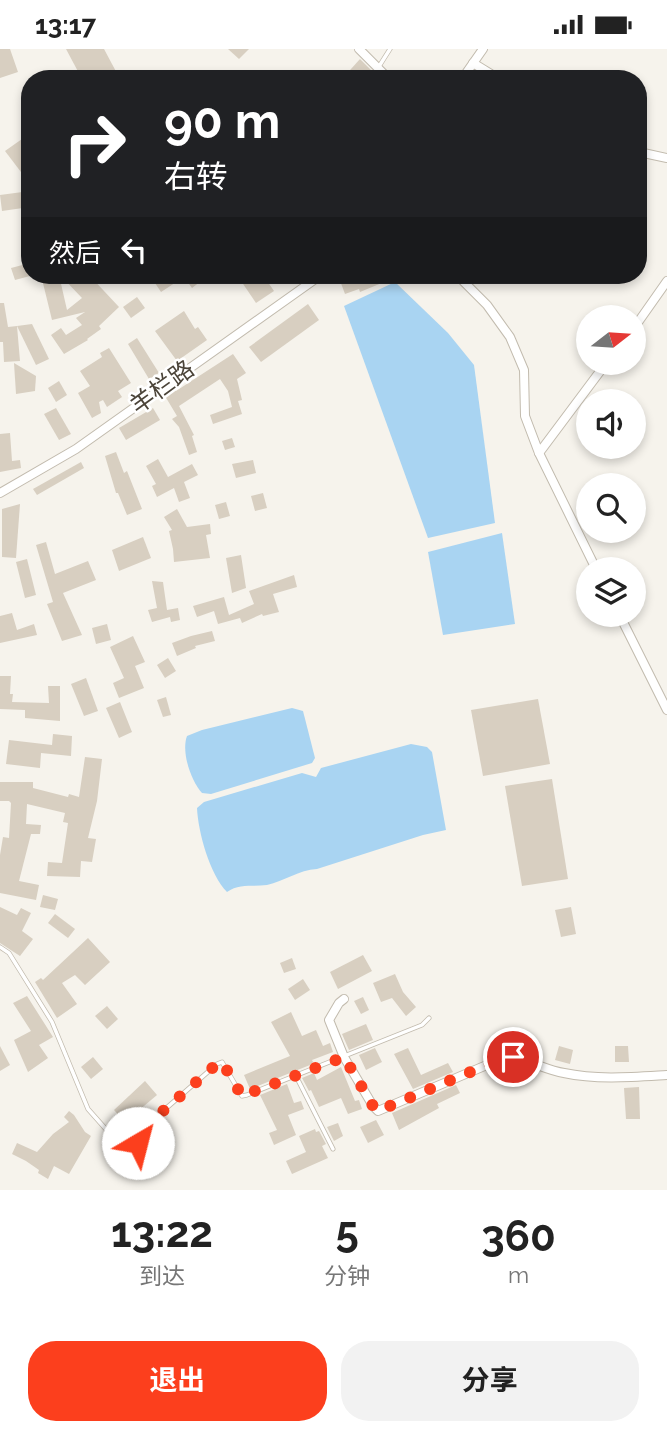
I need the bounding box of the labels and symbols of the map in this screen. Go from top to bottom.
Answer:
north arrow [576,305,646,375]
street label: 羊栏路 [124,354,199,419]
pin [483,1027,543,1087]
position arrow [101,1106,175,1180]

